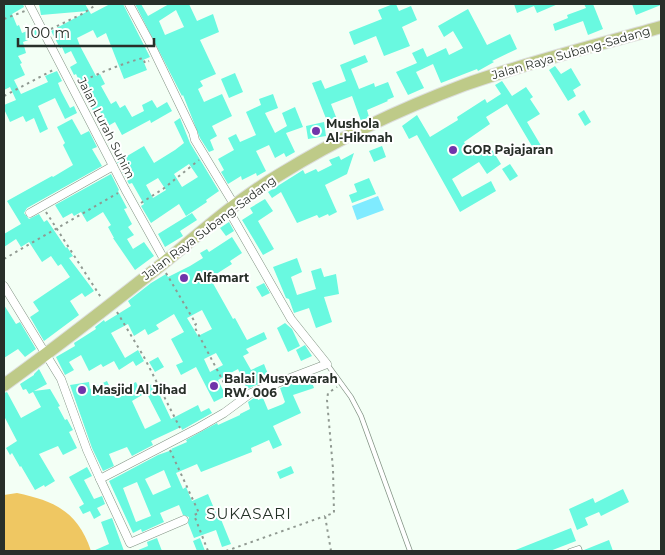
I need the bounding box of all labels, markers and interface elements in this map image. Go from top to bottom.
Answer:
scale bar [18,15,154,47]
text: 100 m [25,23,70,42]
street label: Jalan Raya Subang-Sadang [489,23,652,83]
street label: Jalan Lurah Suhim [74,74,139,181]
place label: Mushola Al-Hikmah [325,116,393,145]
marker: Mushola Al-Hikmah [310,125,322,137]
place label: GOR Pajajaran [463,142,553,157]
marker: GOR Pajajaran [447,144,459,156]
street label: Jalan Raya Subang-Sadang [138,172,279,284]
place label: Alfamart [193,270,250,285]
marker: Alfamart [178,272,190,284]
place label: Balai Musyawarah RW. 006 [224,371,338,400]
marker: Balai Musyawarah RW. 006 [208,380,220,392]
place label: Masjid Al Jihad [92,382,187,397]
marker: Masjid Al Jihad [76,384,88,396]
district label: SUKASARI [206,504,292,523]

